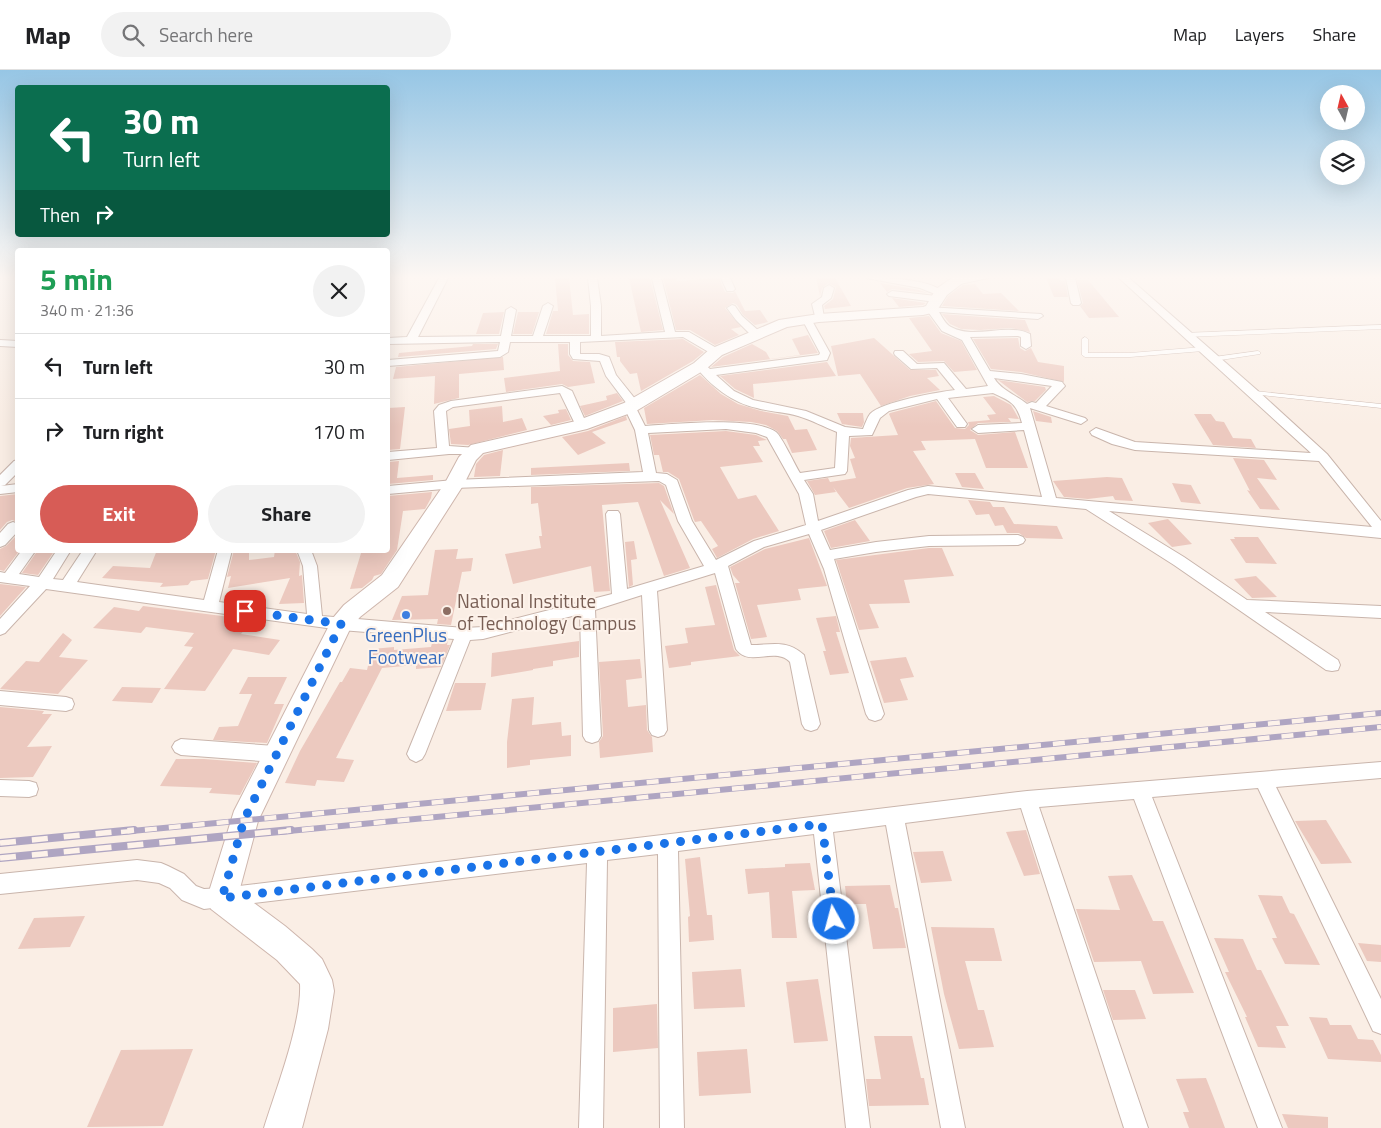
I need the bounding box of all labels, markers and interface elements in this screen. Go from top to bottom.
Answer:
search box [101,12,451,57]
text: Map [25,17,71,53]
text: Search here [159,20,253,49]
icon: search [119,21,147,49]
text: Map [1173,21,1207,48]
text: Layers [1235,21,1284,48]
text: Share [1312,21,1356,48]
north arrow [1320,85,1365,130]
map controls [1320,85,1365,185]
text: 30 m [123,94,199,148]
icon: left [40,105,105,170]
button: layers [1320,140,1365,185]
text: Turn left [123,142,200,176]
text: Then [40,200,80,229]
icon: right [90,200,118,228]
text: 5 min [40,256,113,302]
button: close [313,265,365,317]
text: 340 m · 21:36 [40,298,134,322]
icon: left [40,352,68,380]
text: Turn left [83,352,153,381]
text: 30 m [324,352,365,381]
icon: right [40,417,68,445]
text: Turn right [83,417,164,446]
text: 170 m [313,417,365,446]
button: Exit [40,485,198,543]
button: Share [208,485,365,543]
place label: National Institute of Technology Campus [457,586,636,637]
pin [224,590,266,632]
icon: arrive [231,597,259,625]
marker: National Institute of Technology Campus [441,605,453,617]
marker: GreenPlus Footwear [400,609,412,621]
place label: GreenPlus Footwear [365,620,447,671]
position arrow [807,892,859,944]

